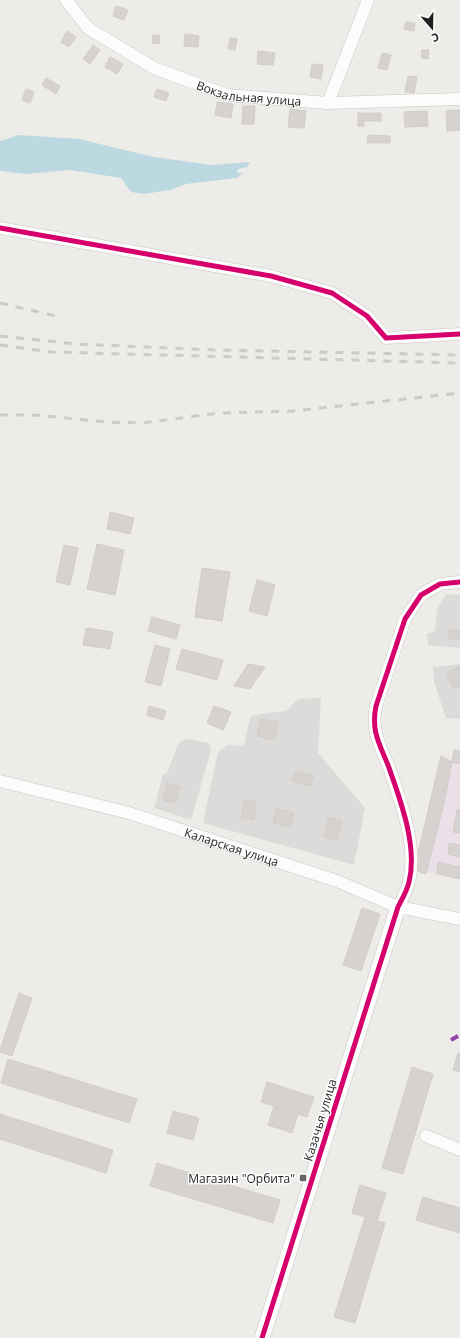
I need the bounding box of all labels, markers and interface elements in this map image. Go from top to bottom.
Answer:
north arrow [412,8,452,48]
text: С [430,30,441,46]
street label: Вокзальная улица [194,76,302,109]
street label: Каларская улица [183,823,281,870]
street label: Казачья улица [299,1077,341,1163]
place label: Магазин "Орбита" [188,1170,295,1187]
marker: Магазин "Орбита" [298,1173,308,1183]

